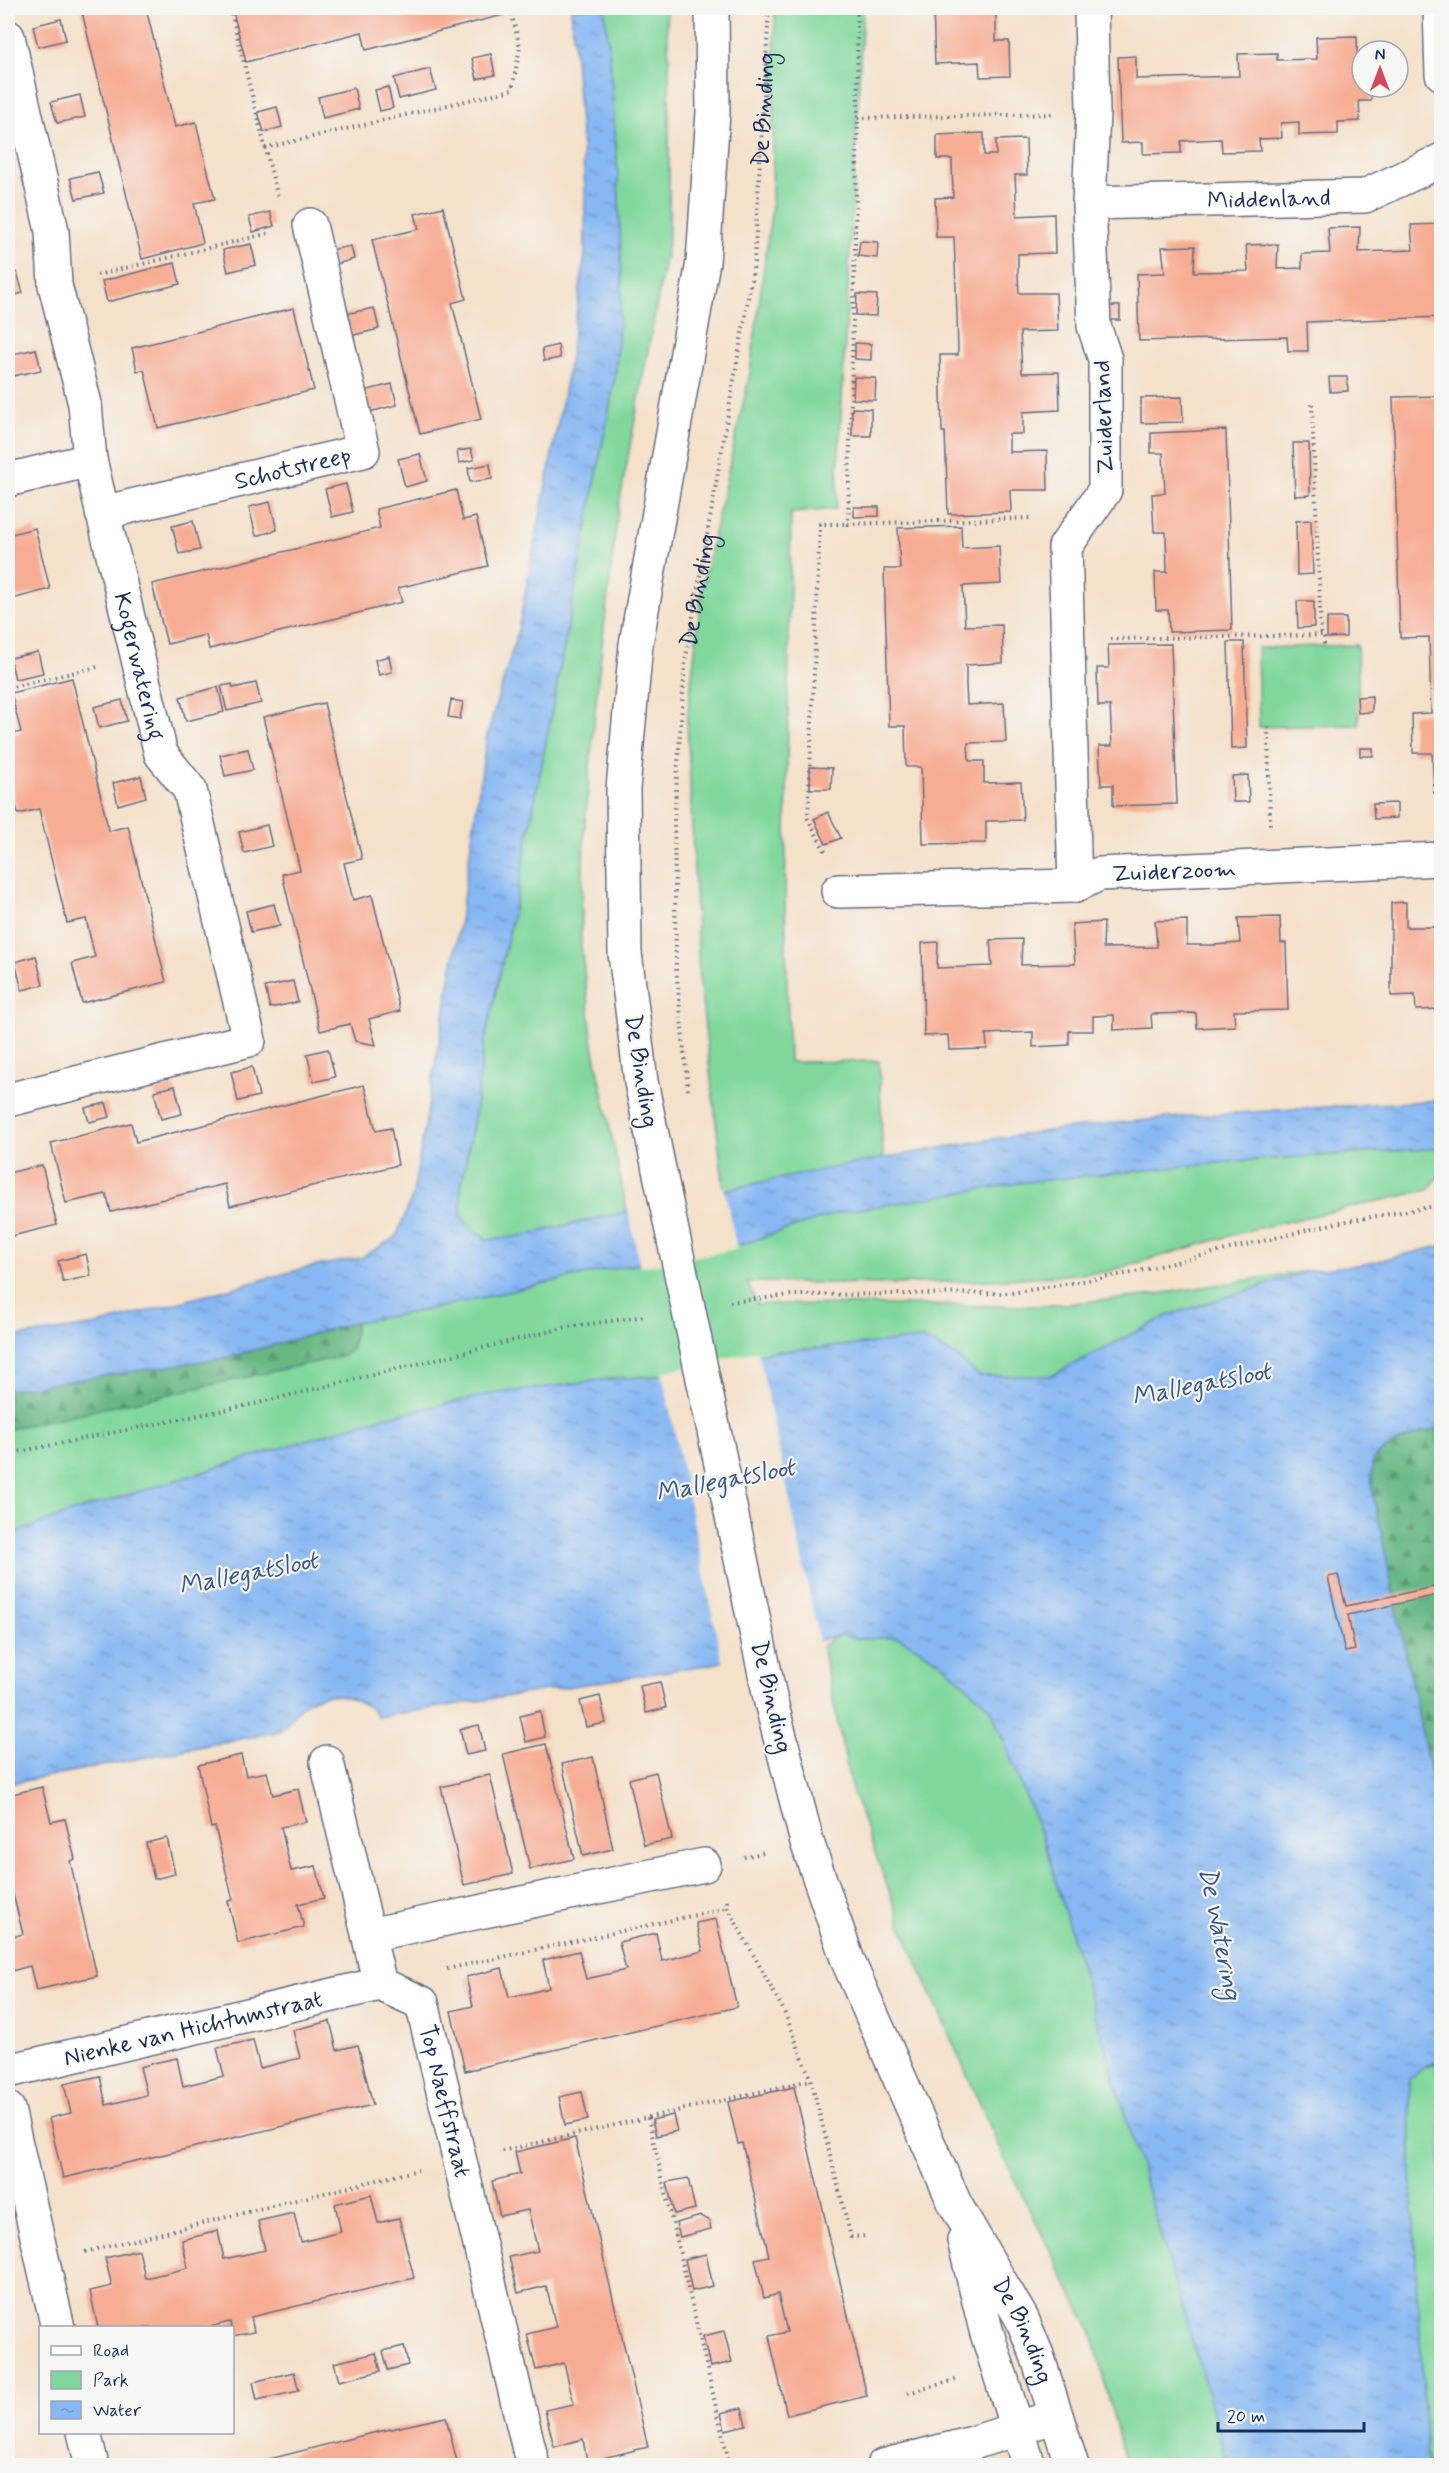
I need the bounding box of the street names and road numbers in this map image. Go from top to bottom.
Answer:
street label: De Binding [746,51,785,167]
street label: Middenland [1207,183,1331,217]
street label: Zuiderland [1087,359,1122,475]
street label: Schotstreep [232,440,354,498]
street label: De Binding [674,531,726,649]
street label: Kogerwatering [105,589,171,744]
street label: Zuiderzoom [1111,854,1237,890]
street label: De Binding [614,1012,665,1130]
street label: De Binding [741,1638,799,1757]
street label: Nienke van Hichtumstraat [61,1984,326,2074]
street label: Top Naeffstraat [411,2022,477,2181]
street label: De Binding [984,2272,1059,2389]

